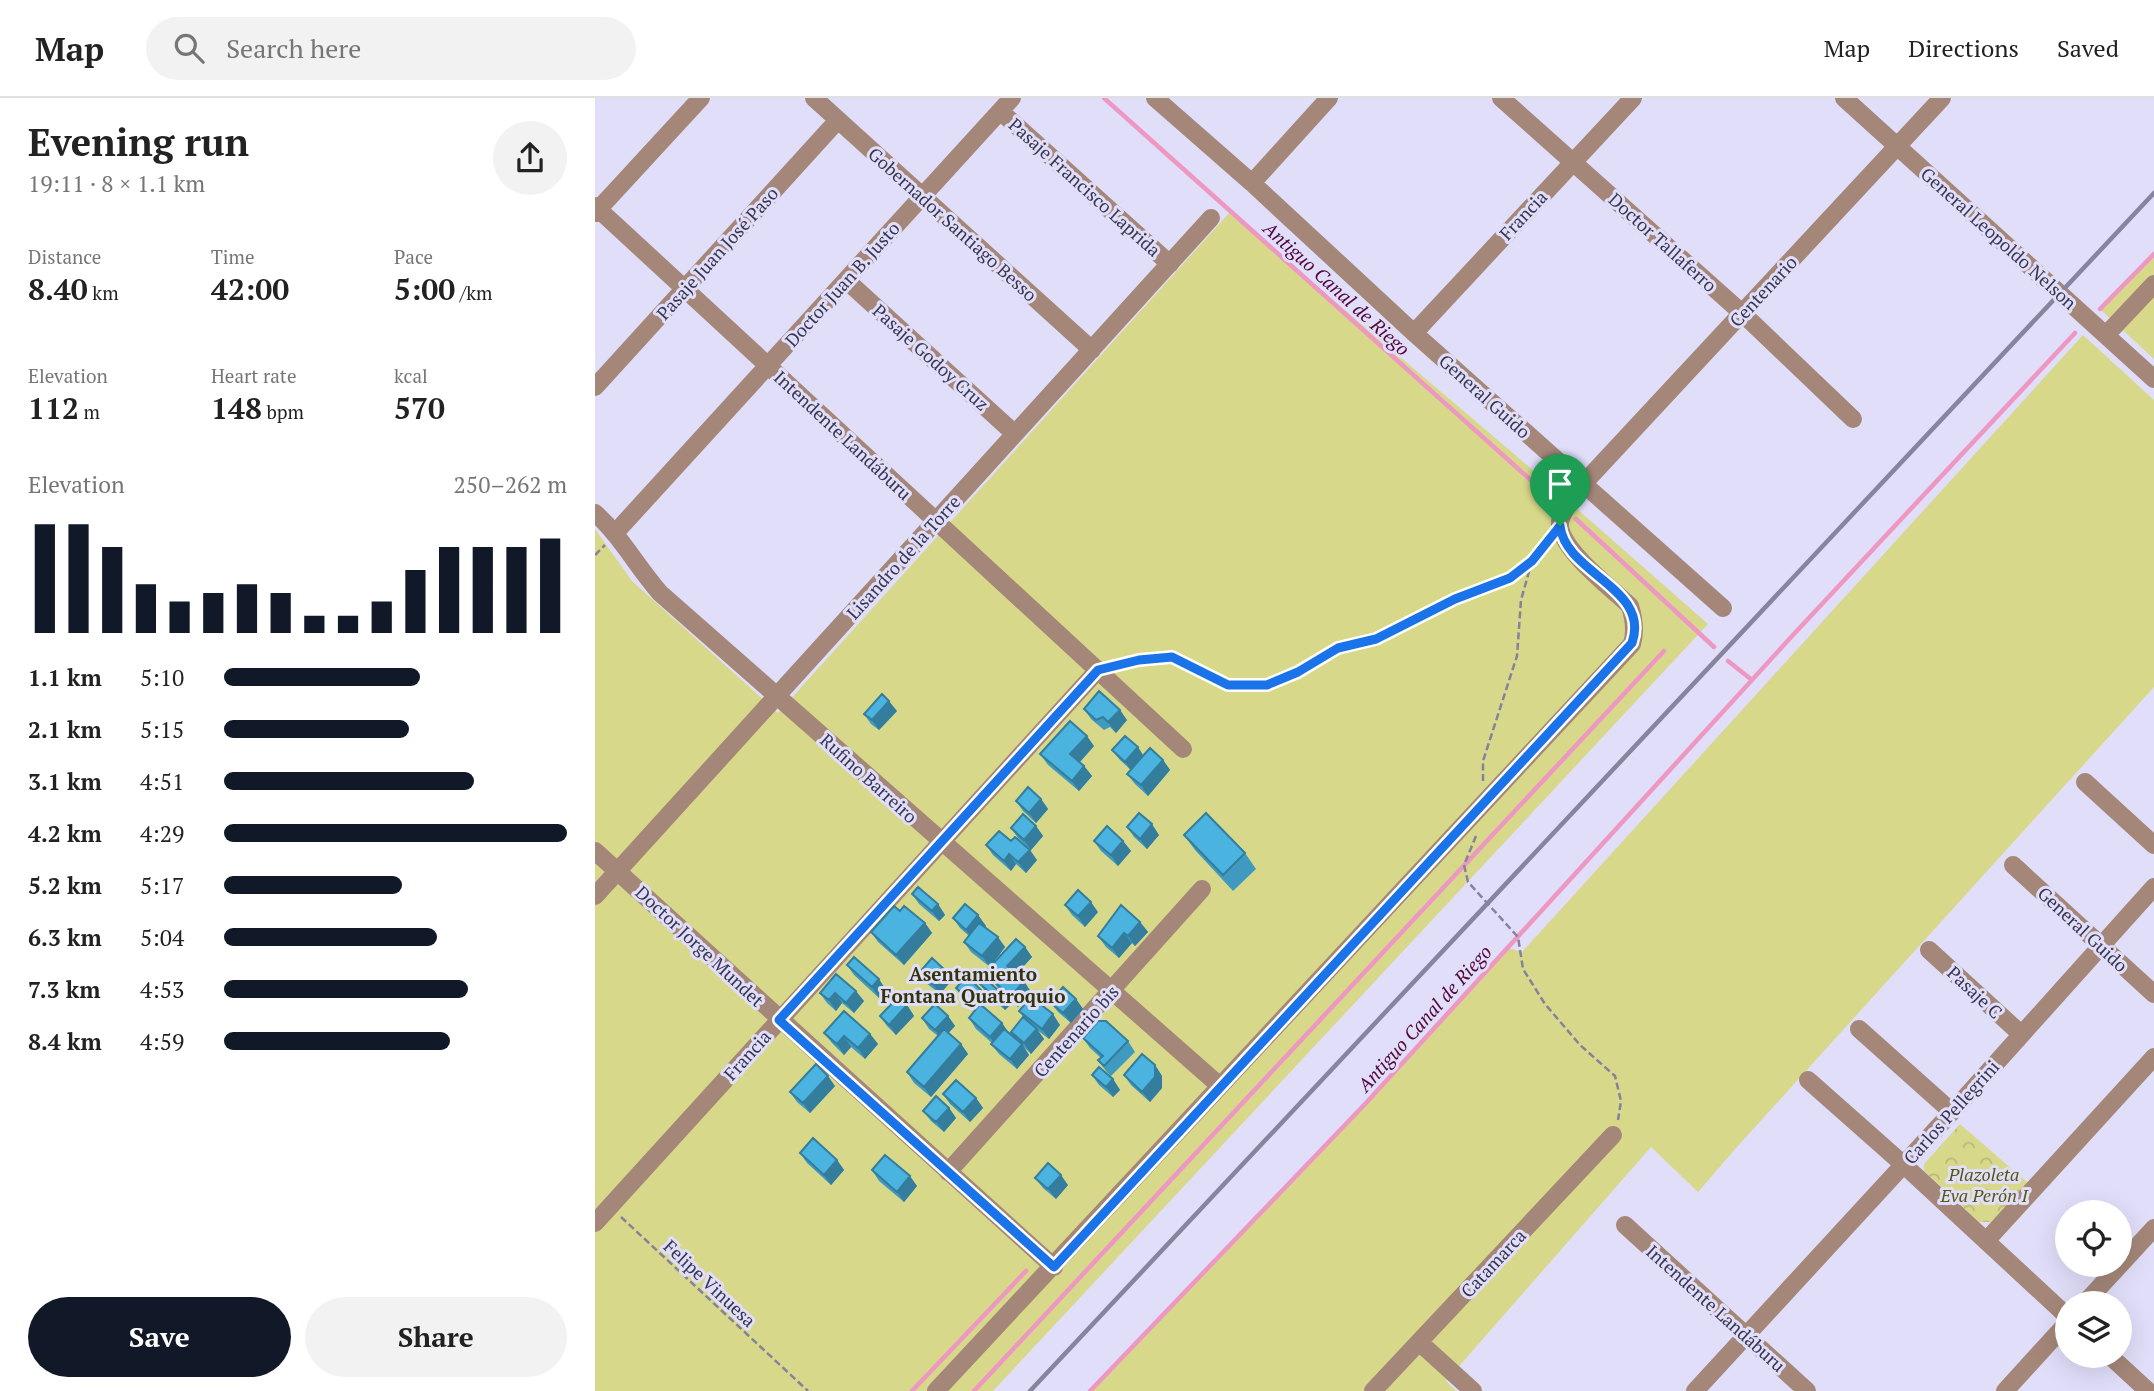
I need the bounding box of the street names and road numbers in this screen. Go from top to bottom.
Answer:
street label: Pasaje Francisco Laprida [1004,112,1166,262]
street label: Gobernador Santiago Besso [864,142,1043,306]
street label: General Leopoldo Nelson [1916,162,2082,315]
street label: Pasaje Juan José Paso [651,181,783,324]
street label: Francia [1494,185,1552,245]
street label: Doctor Tallaferro [1604,187,1722,297]
street label: Doctor Juan B. Justo [779,216,905,352]
street label: Centenario [1724,250,1802,332]
street label: Pasaje Godoy Cruz [868,298,994,416]
street label: General Guido [1434,349,1536,443]
street label: Intendente Landáburu [769,365,917,505]
street label: Lisandro de la Torre [841,490,965,624]
street label: Rufino Barreiro [815,728,923,828]
street label: Doctor Jorge Mundet [631,880,770,1012]
street label: General Guido [2033,881,2133,977]
street label: Pasaje C [1942,960,2008,1024]
street label: Centenario bis [1028,980,1124,1082]
street label: Francia [718,1025,776,1085]
street label: Carlos Pellegrini [1898,1055,2004,1169]
street label: Catamarca [1455,1224,1531,1302]
street label: Felipe Vinuesa [659,1234,761,1332]
street label: Intendente Landáburu [1641,1239,1791,1377]

